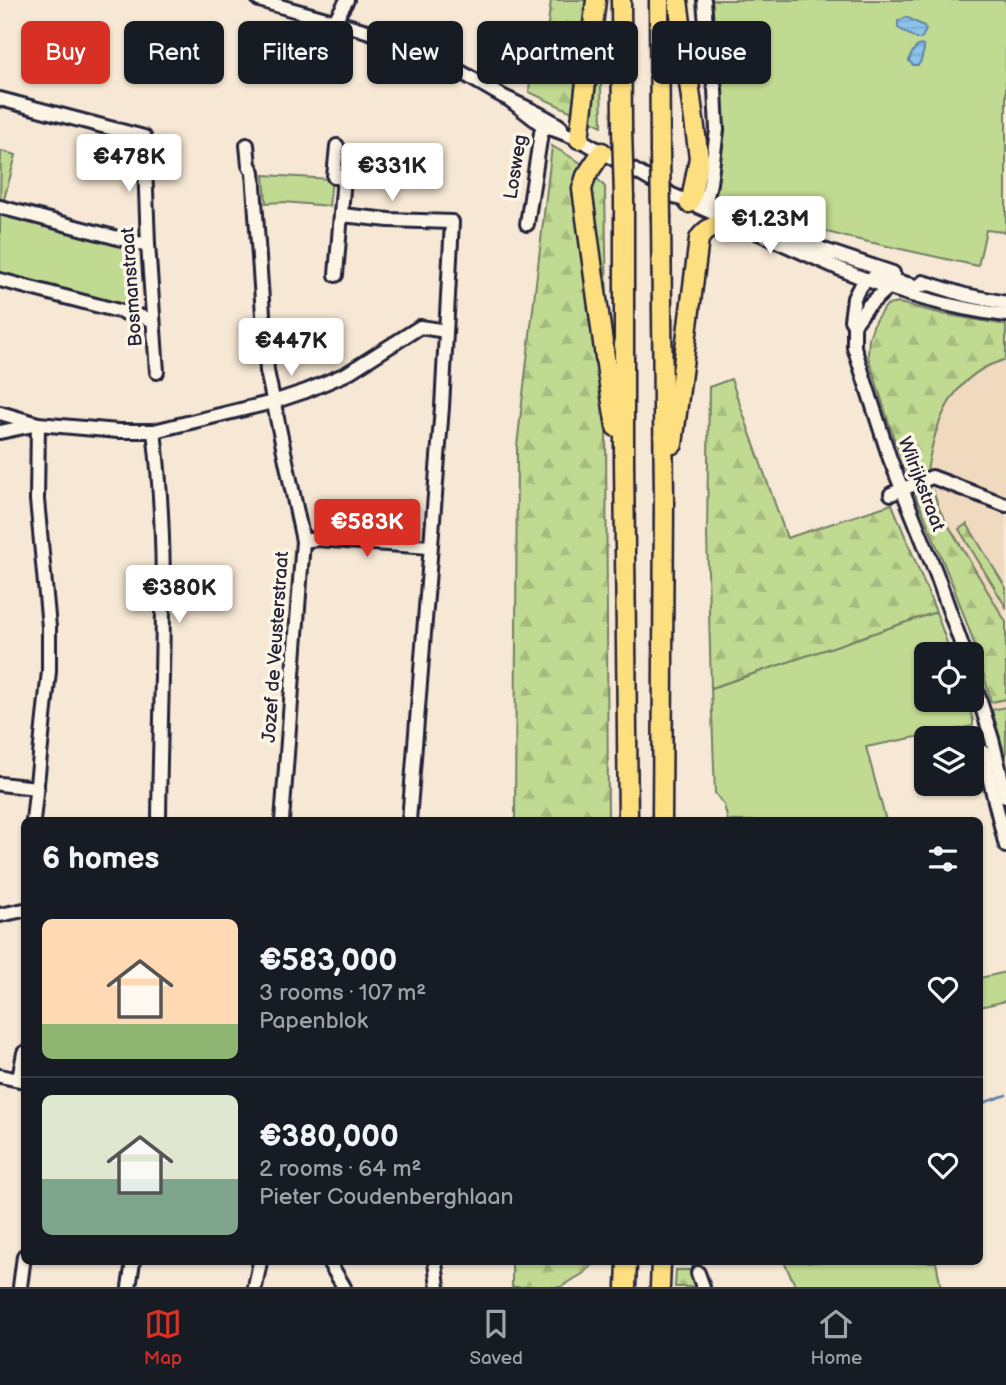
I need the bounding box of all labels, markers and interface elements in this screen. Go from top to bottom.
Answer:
chip: Buy [21,21,110,84]
chip: Rent [124,21,224,84]
chip: Filters [238,21,353,84]
chip: New [367,21,463,84]
chip: Apartment [477,21,638,84]
chip: House [652,21,771,84]
street label: Losweg [500,133,532,201]
pin: €478K [80,134,178,194]
text: €478K [92,143,166,171]
pin: €331K [343,144,441,203]
text: €331K [357,152,427,180]
pin: €1.23M [713,196,827,256]
text: €1.23M [731,205,809,233]
street label: Bosmanstraat [116,226,148,347]
pin: €447K [242,318,340,378]
text: €447K [255,327,327,355]
street label: Wilrijkstraat [892,434,950,535]
pin: €583K [318,500,416,559]
text: €583K [330,508,404,536]
street label: Jozef de Veusterstraat [258,550,294,744]
pin: €380K [130,566,228,625]
text: €380K [142,574,216,602]
map controls [914,642,984,796]
button: locate [914,642,984,712]
button: layers [914,726,984,796]
icon: filters [924,840,962,878]
text: 6 homes [42,841,159,877]
text: €583,000 [259,943,397,979]
icon: home [98,947,182,1031]
icon: heart [924,970,962,1008]
text: 3 rooms · 107 m² [259,979,426,1007]
text: Papenblok [259,1007,368,1035]
text: €380,000 [259,1119,399,1155]
icon: home [98,1123,182,1207]
icon: heart [924,1146,962,1184]
text: 2 rooms · 64 m² [259,1155,421,1183]
text: Pieter Coudenberghlaan [259,1183,513,1211]
tab: Map [144,1305,182,1370]
tab: Saved [470,1305,523,1370]
tab: Home [811,1305,862,1370]

